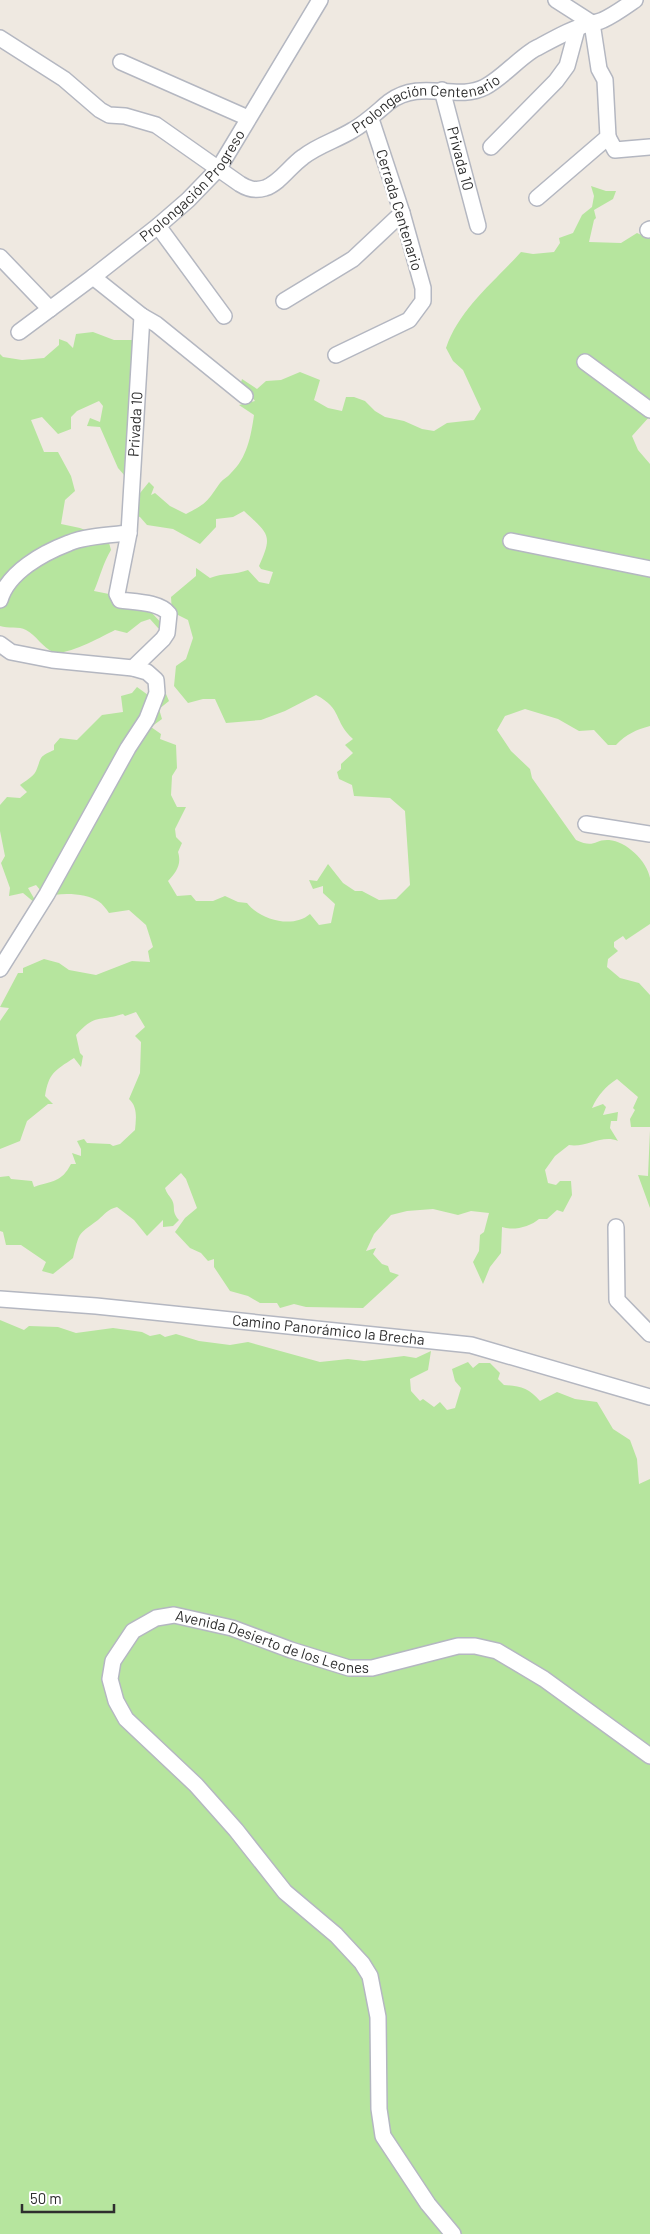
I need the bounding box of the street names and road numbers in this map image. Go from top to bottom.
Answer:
street label: Prolongación Centenario [348,70,503,137]
street label: Privada 10 [444,124,478,192]
street label: Prolongación Progreso [135,126,248,245]
street label: Cerrada Centenario [373,147,427,273]
street label: Privada 10 [124,391,145,457]
street label: Camino Panorámico la Brecha [231,1310,426,1348]
street label: Avenida Desierto de los Leones [174,1606,369,1676]

